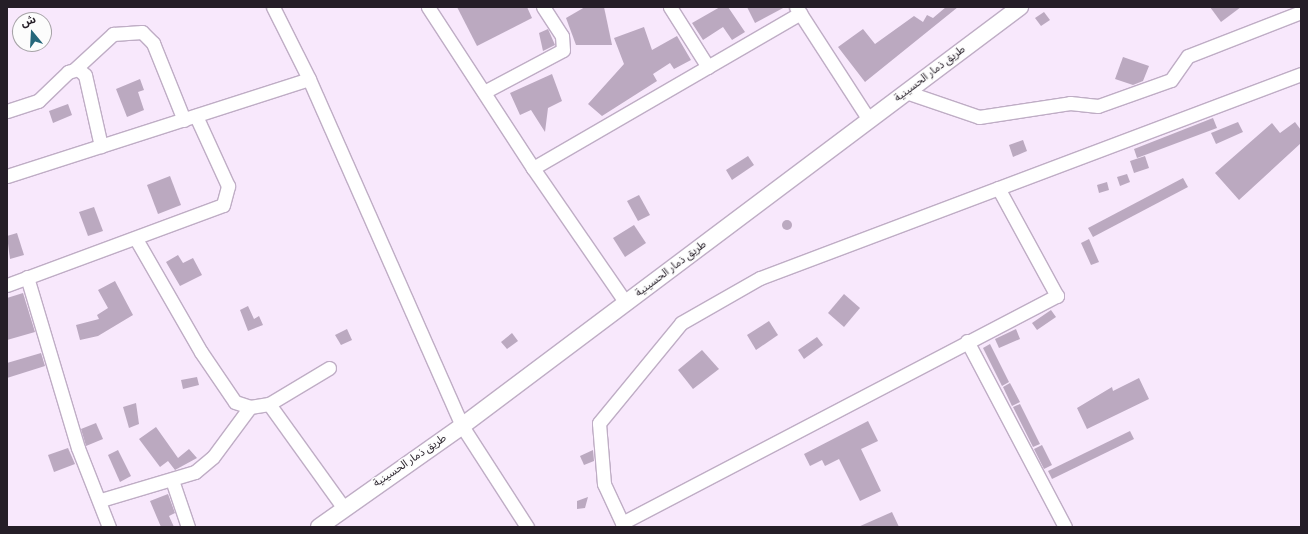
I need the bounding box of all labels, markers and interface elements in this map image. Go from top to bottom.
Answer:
north arrow [12,12,52,52]
text: ش [19,13,38,30]
street label: طريق ذمار الحسينية [892,43,968,105]
street label: طريق ذمار الحسينية [633,238,709,300]
street label: طريق ذمار الحسينية [371,432,449,490]

